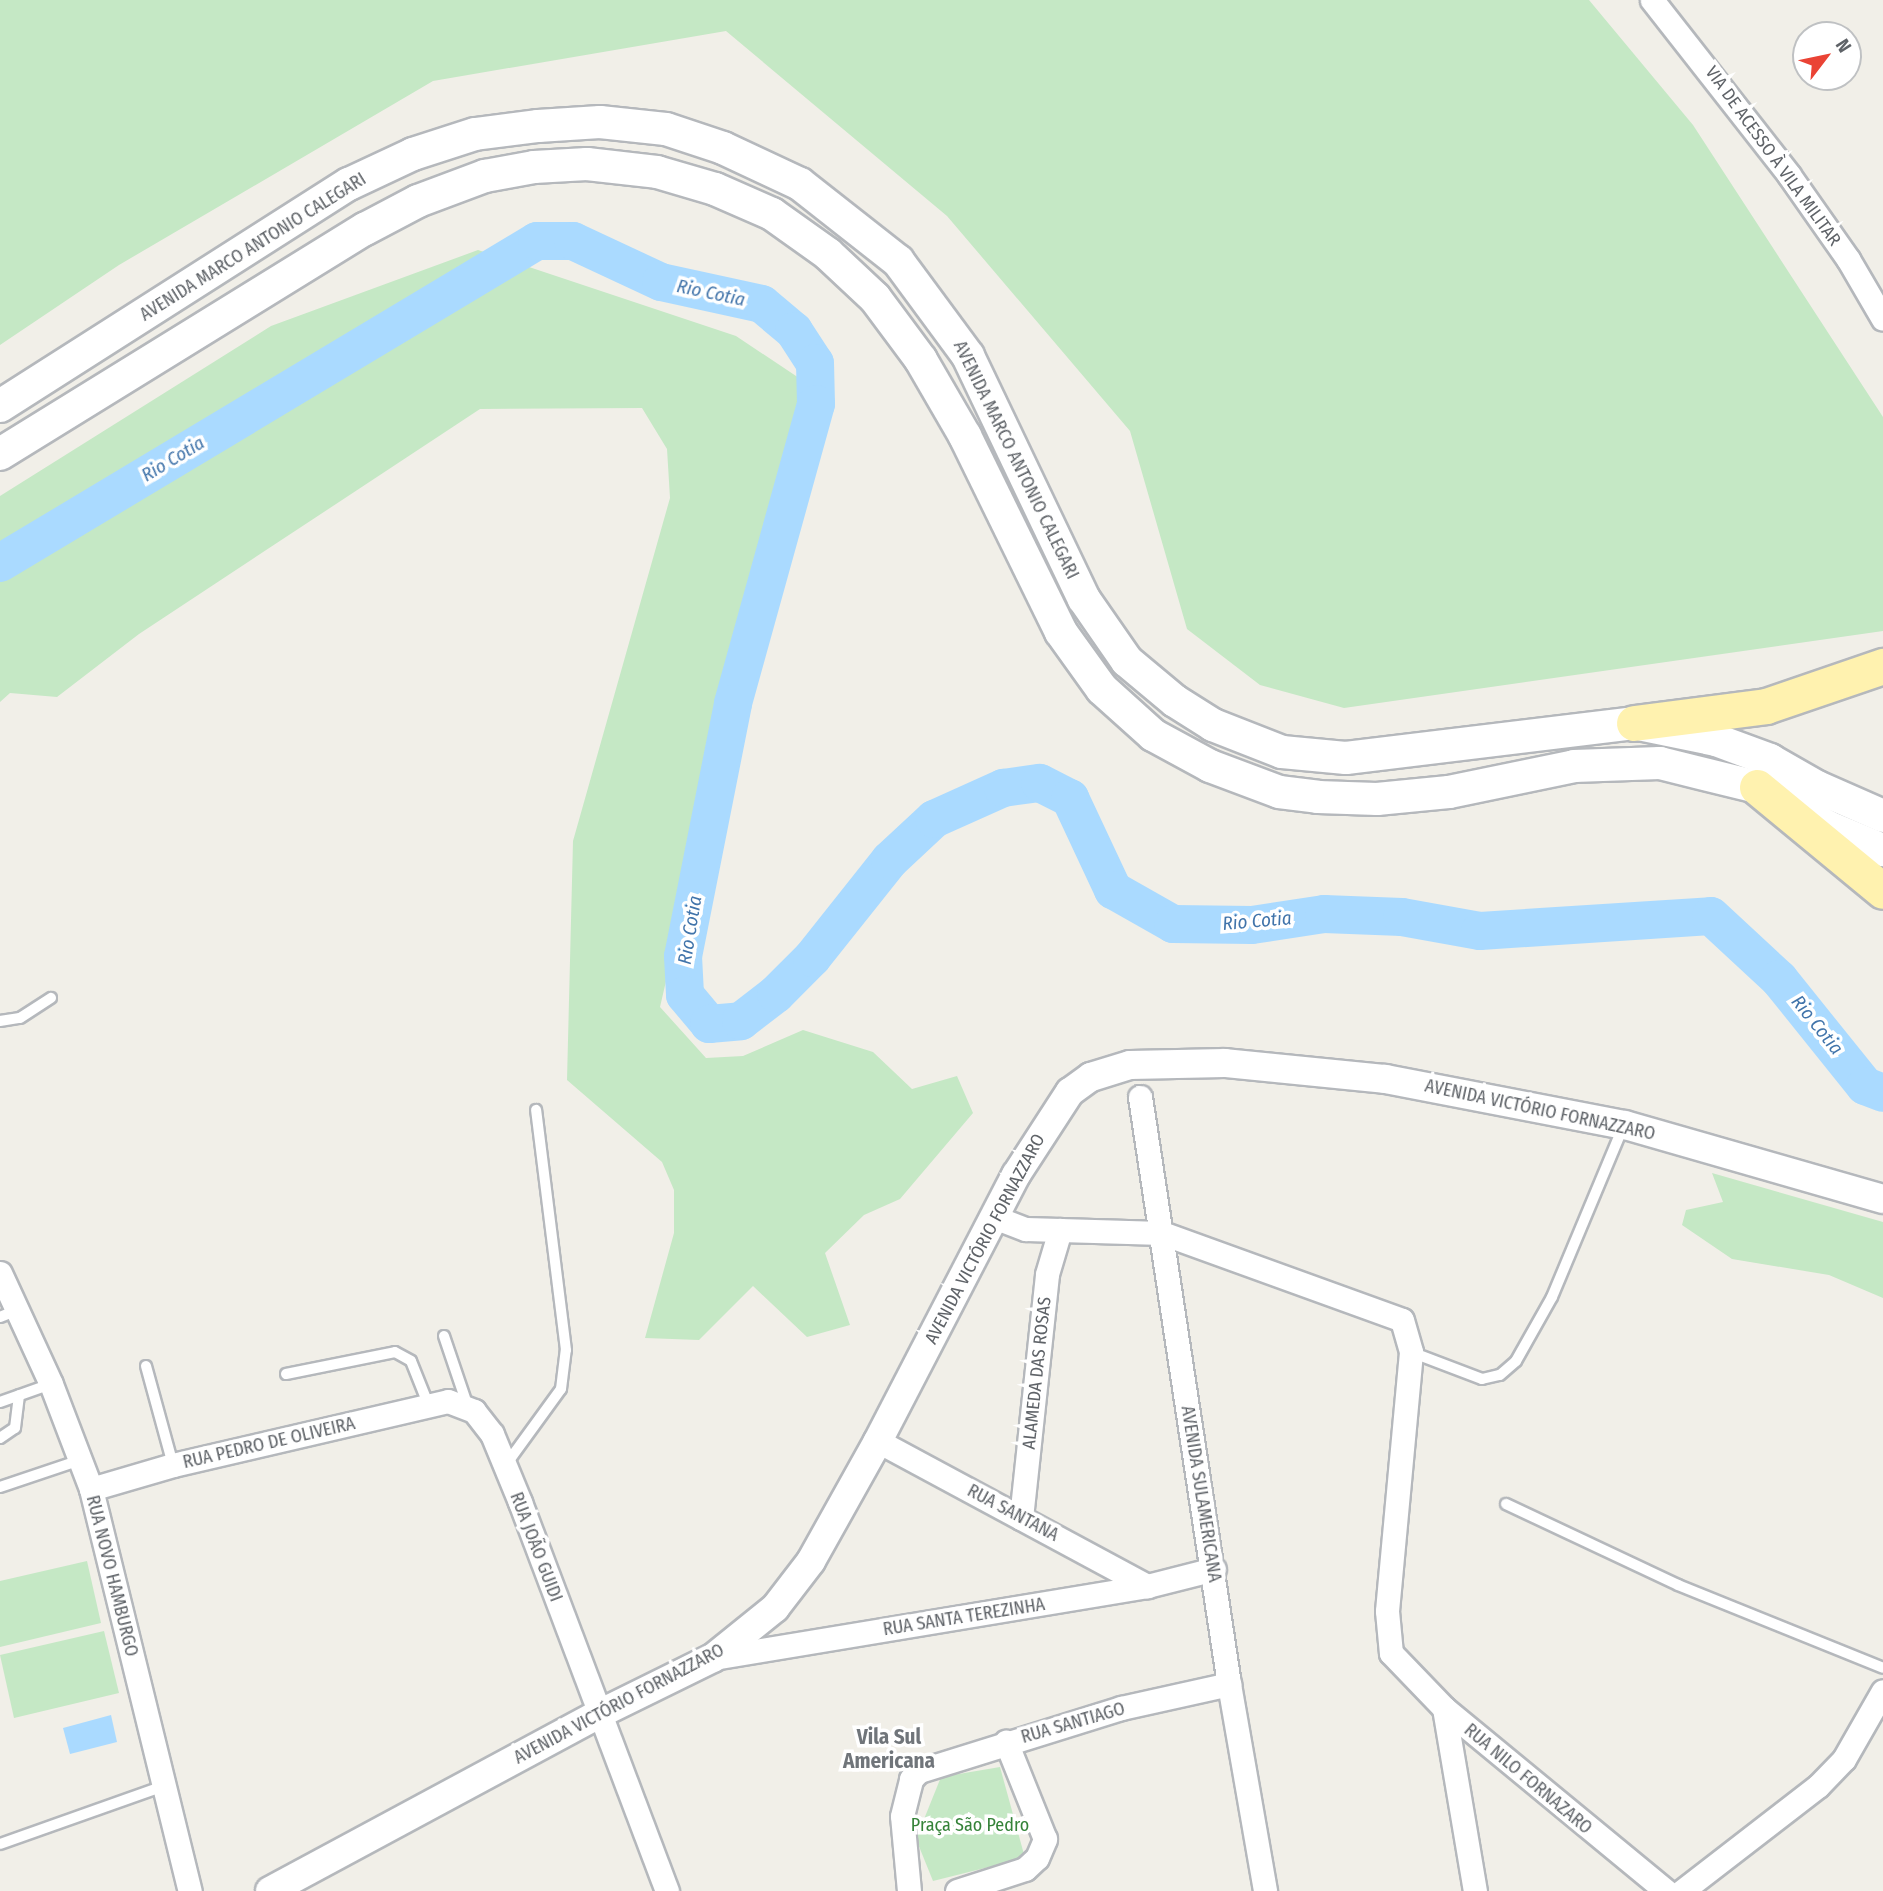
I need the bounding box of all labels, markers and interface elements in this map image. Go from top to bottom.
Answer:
north arrow [1792,21,1862,91]
text: N [1831,35,1856,57]
street label: VIA DE ACESSO À VILA MILITAR [1701,62,1845,250]
street label: AVENIDA MARCO ANTONIO CALEGARI [136,168,370,326]
water label: Rio Cotia [675,275,747,311]
street label: AVENIDA MARCO ANTONIO CALEGARI [949,337,1083,583]
water label: Rio Cotia [137,431,209,487]
water label: Rio Cotia [673,894,707,966]
water label: Rio Cotia [1221,907,1293,935]
water label: Rio Cotia [1786,991,1848,1059]
street label: AVENIDA VICTÓRIO FORNAZZARO [1423,1075,1657,1145]
street label: AVENIDA VICTÓRIO FORNAZZARO [920,1130,1050,1348]
street label: ALAMEDA DAS ROSAS [1018,1296,1056,1450]
street label: AVENIDA SULAMERICANA [1176,1404,1226,1584]
street label: RUA PEDRO DE OLIVEIRA [181,1413,357,1473]
street label: RUA SANTANA [964,1480,1062,1546]
street label: RUA JOÃO GUIDI [505,1489,567,1605]
street label: RUA NOVO HAMBURGO [82,1493,142,1659]
street label: RUA SANTA TEREZINHA [882,1594,1046,1640]
street label: AVENIDA VICTÓRIO FORNAZZARO [510,1639,728,1769]
street label: RUA SANTIAGO [1019,1698,1127,1748]
street label: RUA NILO FORNAZARO [1460,1719,1596,1839]
district label: Vila Sul Americana [843,1724,935,1774]
park label: Praça São Pedro [911,1814,1029,1836]

